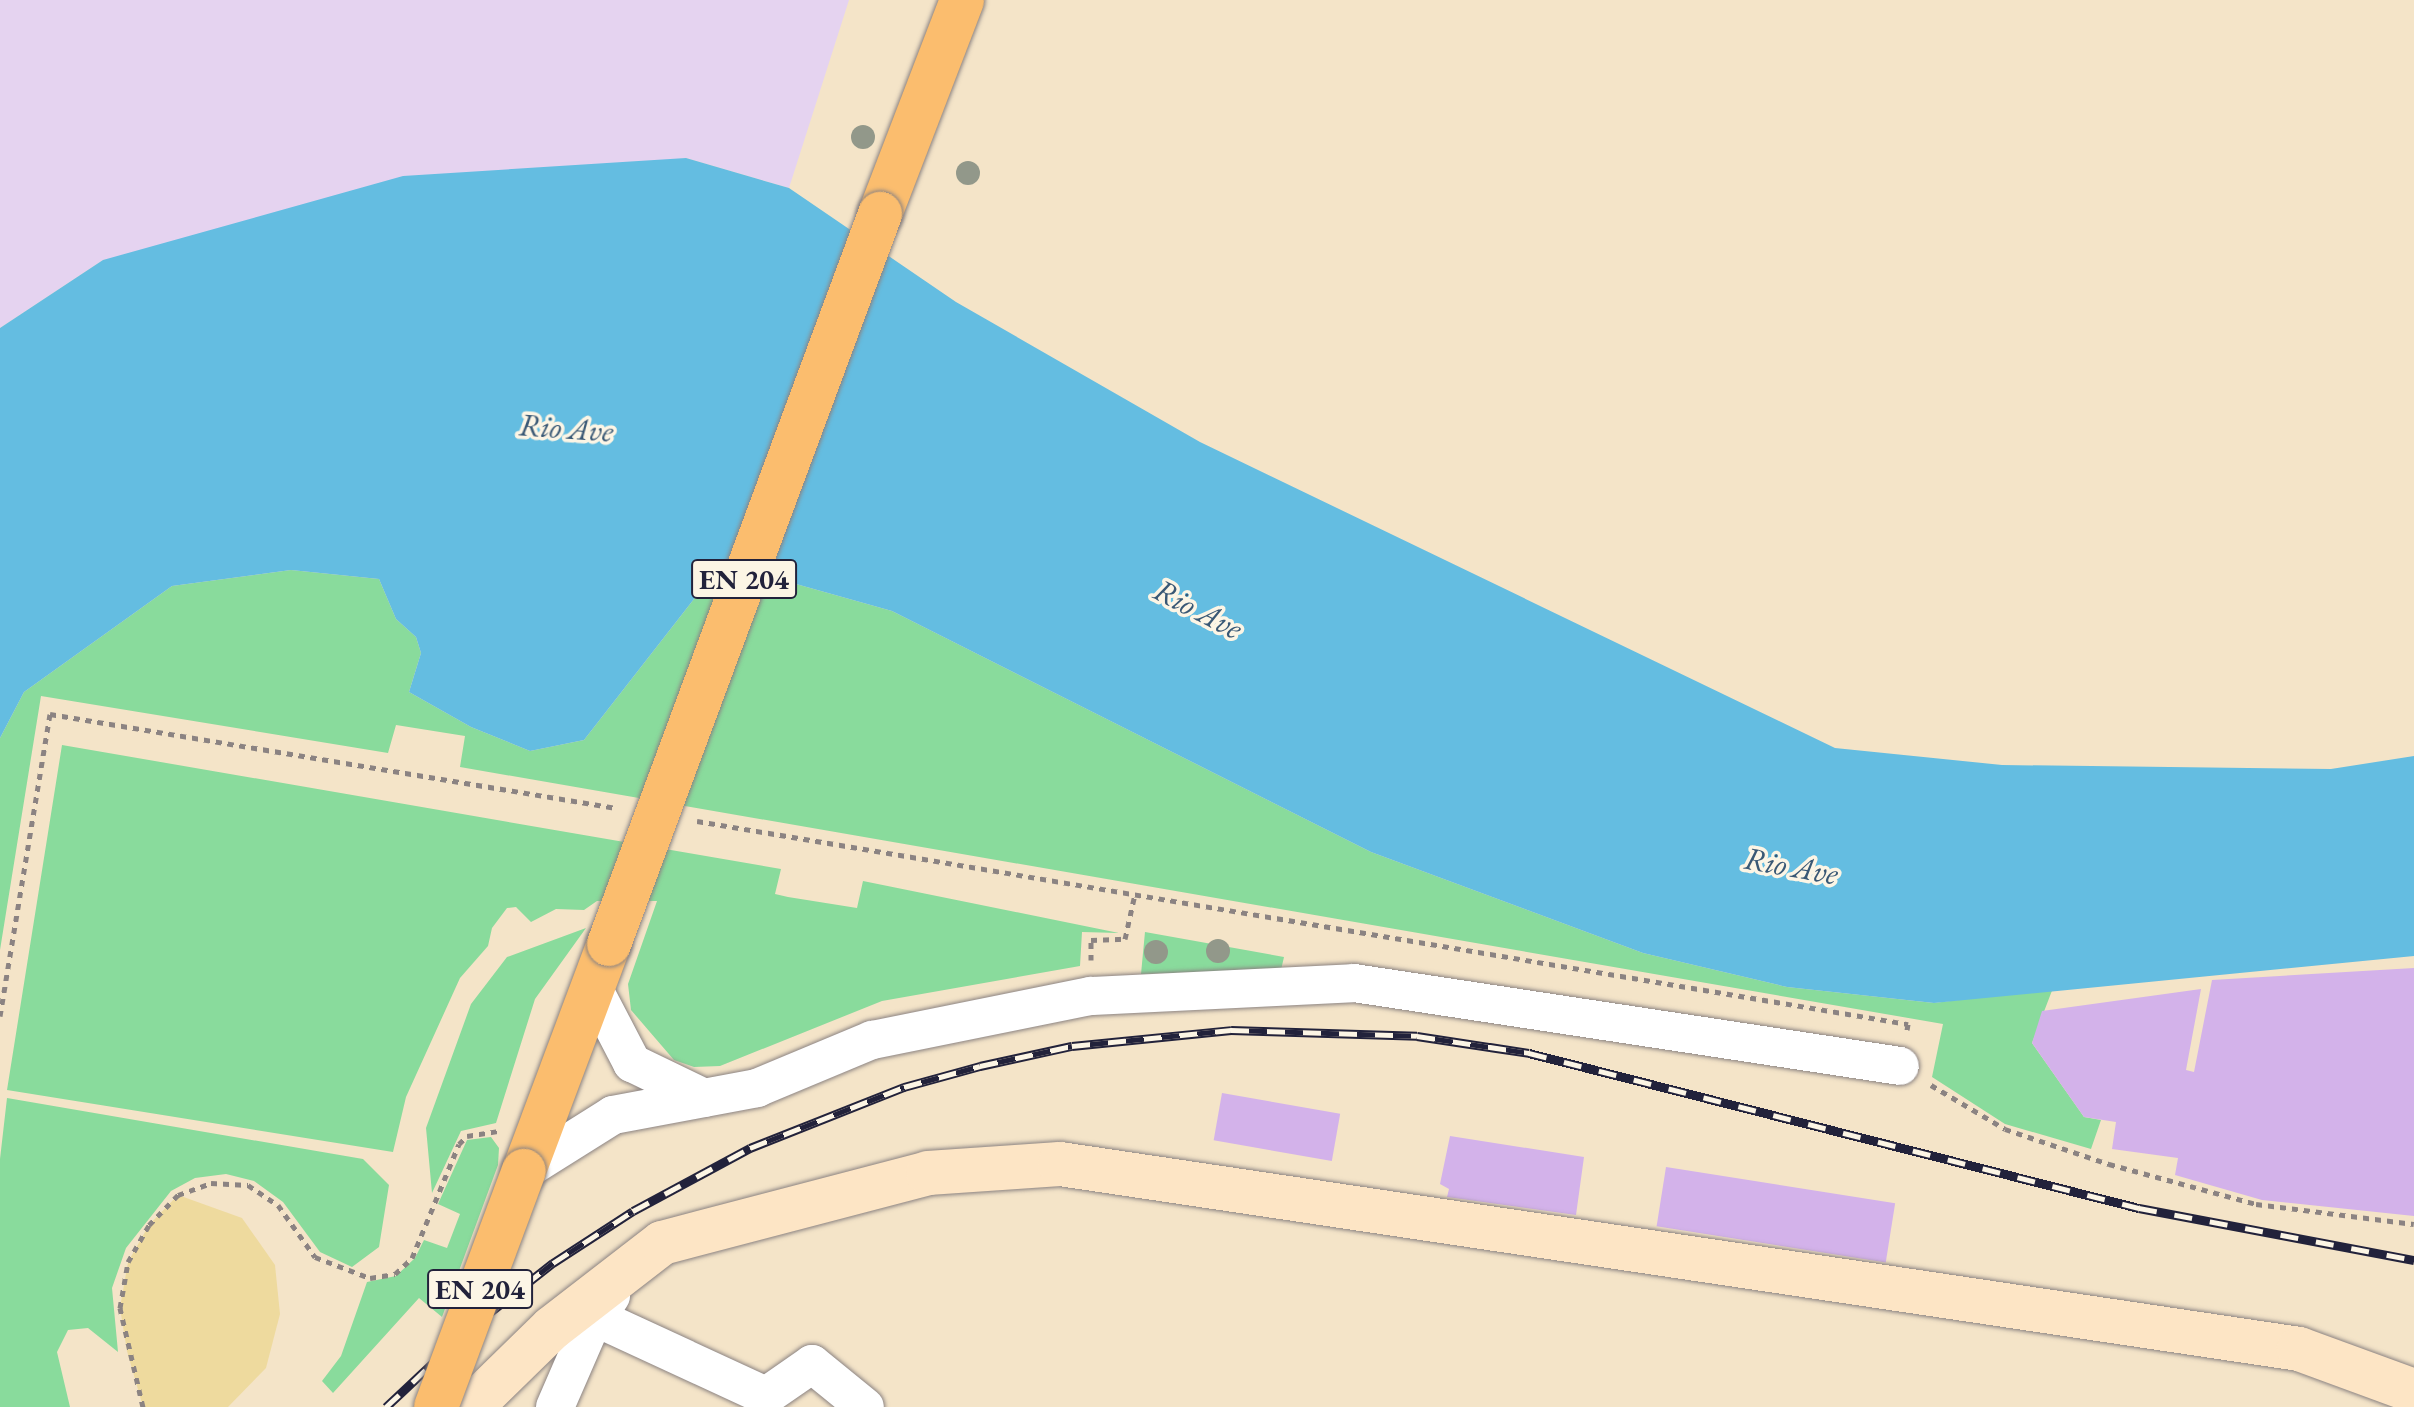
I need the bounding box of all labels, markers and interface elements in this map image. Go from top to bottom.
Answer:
water label: Rio Ave [518,406,614,450]
road number: EN 204 [690,555,798,603]
water label: Rio Ave [1147,570,1249,648]
water label: Rio Ave [1741,839,1841,893]
road number: EN 204 [426,1265,534,1313]

